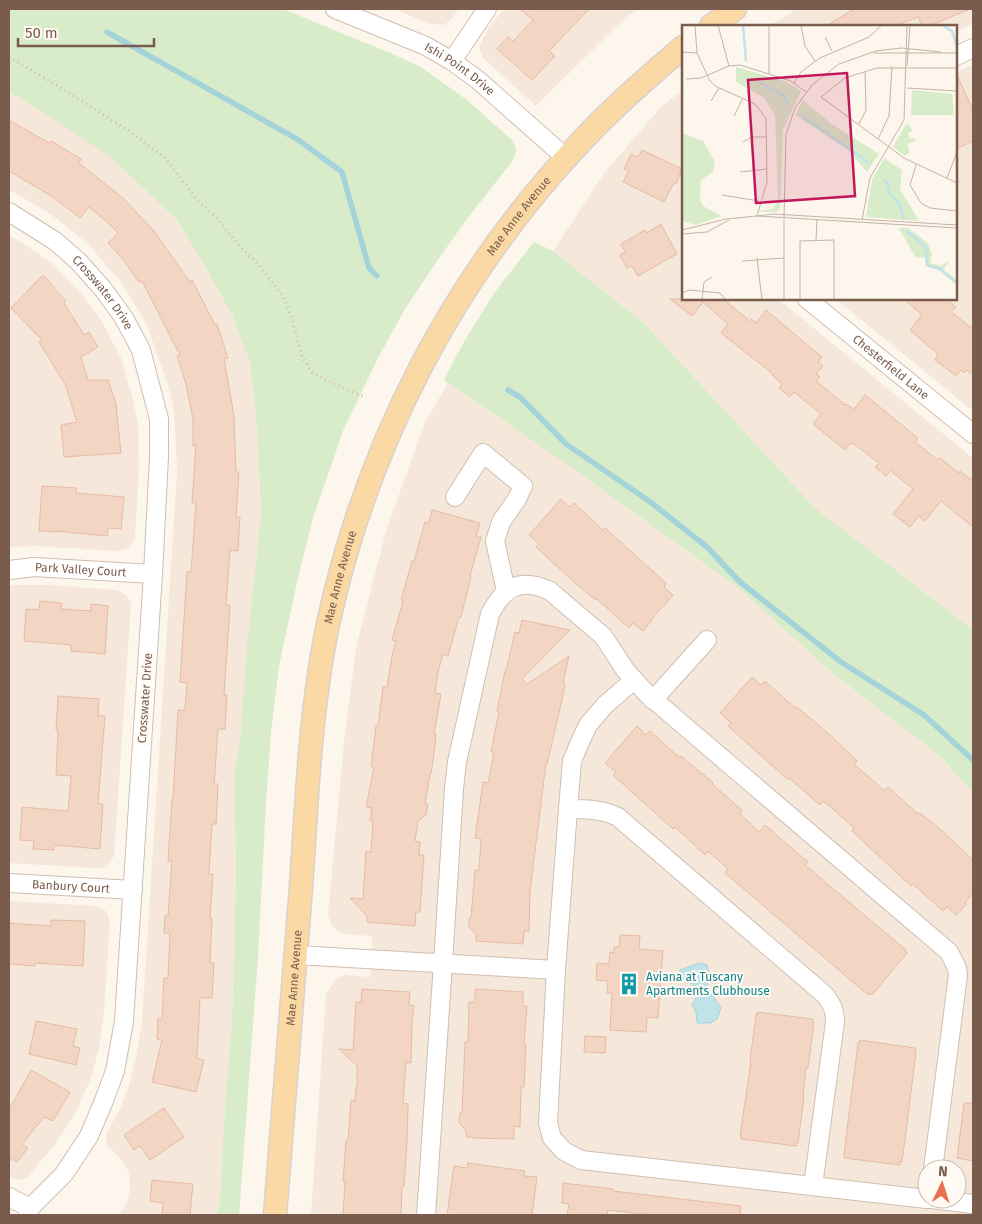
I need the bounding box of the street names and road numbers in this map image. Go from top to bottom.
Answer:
street label: Ishi Point Drive [422,40,497,98]
street label: Mae Anne Avenue [484,174,554,258]
street label: Crosswater Drive [70,252,136,332]
street label: Chesterfield Lane [850,332,932,402]
street label: Mae Anne Avenue [321,529,359,625]
street label: Park Valley Court [35,560,127,579]
street label: Crosswater Drive [135,652,155,744]
street label: Banbury Court [31,877,111,896]
street label: Mae Anne Avenue [283,929,305,1026]

